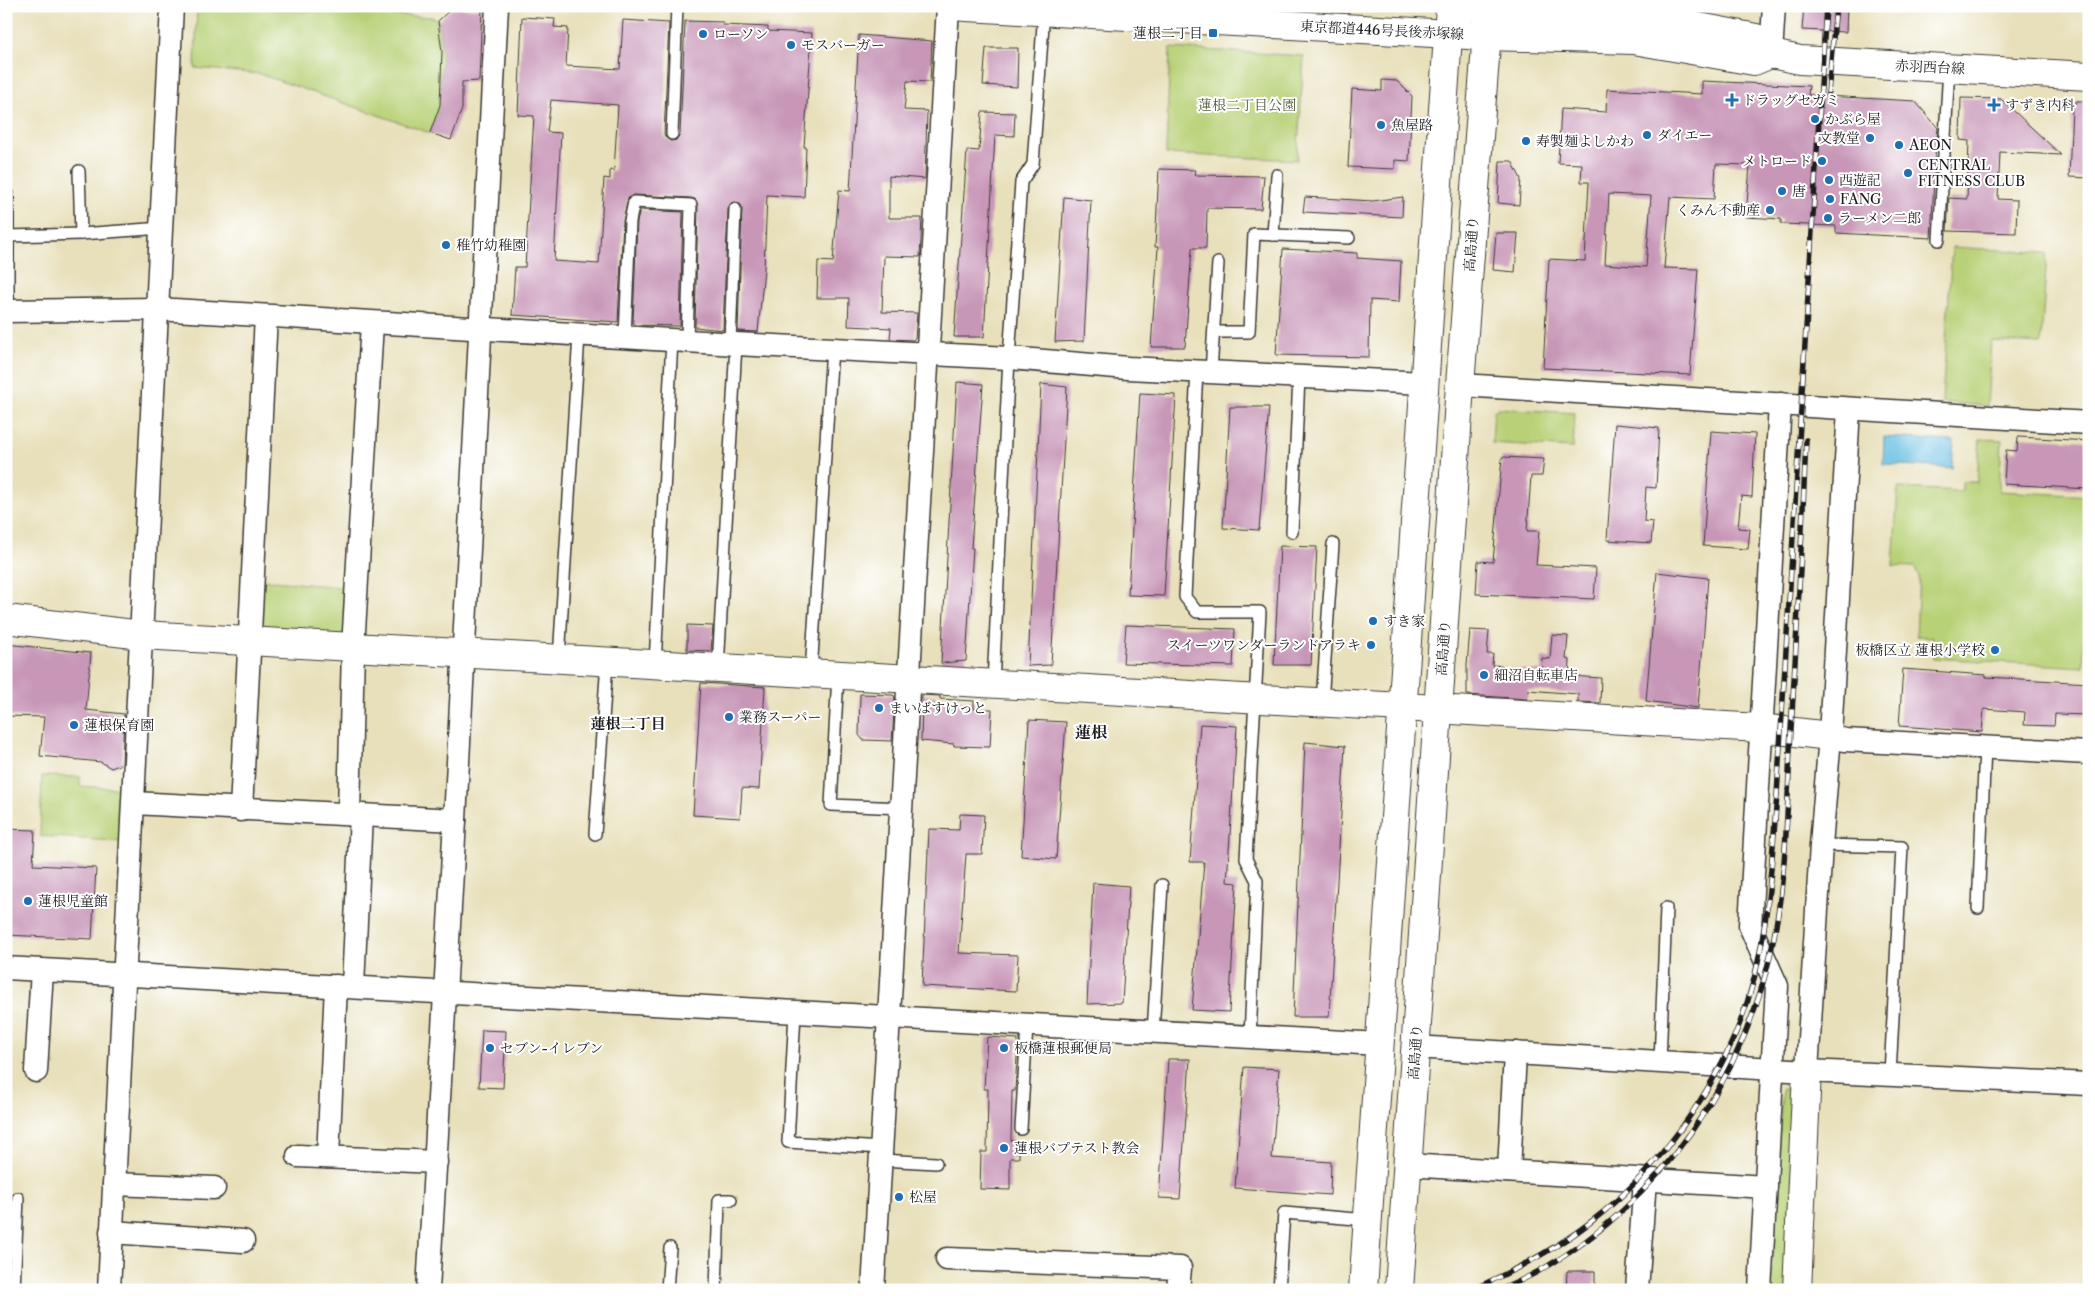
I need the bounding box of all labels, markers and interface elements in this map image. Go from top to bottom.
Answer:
street label: 東京都道446号長後赤塚線 [1299,17,1465,43]
place label: 蓮根二丁目 [1133,24,1203,42]
place label: ローソン [713,25,768,43]
marker: 蓮根二丁目 [1207,27,1219,39]
marker: ローソン [697,28,709,40]
place label: モスバーガー [801,36,885,54]
marker: モスバーガー [785,39,797,51]
street label: 赤羽西台線 [1895,56,1965,78]
place label: ドラッグセガミ [1742,91,1840,109]
marker: ドラッグセガミ [1726,94,1738,106]
park label: 蓮根二丁目公園 [1198,96,1296,114]
place label: すずき内科 [2005,96,2075,114]
marker: すずき内科 [1987,98,2001,112]
place label: かぶら屋 [1825,110,1881,128]
marker: かぶら屋 [1809,113,1821,125]
place label: 魚屋路 [1391,116,1433,134]
marker: 魚屋路 [1375,119,1387,131]
place label: ダイエー [1657,126,1712,144]
marker: ダイエー [1641,129,1653,141]
place label: 文教堂 [1818,129,1860,147]
place label: 寿製麺よしかわ [1536,132,1634,150]
marker: 文教堂 [1864,132,1876,144]
marker: 寿製麺よしかわ [1520,135,1532,147]
place label: AEON [1908,136,1953,154]
marker: AEON [1893,139,1905,151]
place label: メトロード [1742,152,1812,170]
marker: メトロード [1816,155,1828,167]
place label: CENTRAL FITNESS CLUB [1918,156,2025,190]
marker: CENTRAL FITNESS CLUB [1902,167,1914,179]
place label: 西遊記 [1839,171,1881,189]
marker: 西遊記 [1823,174,1835,186]
place label: 唐 [1792,182,1806,200]
marker: 唐 [1776,185,1788,197]
place label: FANG [1840,190,1881,208]
marker: FANG [1824,193,1836,205]
place label: くみん不動産 [1676,201,1760,219]
marker: くみん不動産 [1764,204,1776,216]
place label: ラーメン二郎 [1838,209,1921,227]
marker: ラーメン二郎 [1822,212,1834,224]
street label: 高島通り [1460,215,1482,273]
place label: 稚竹幼稚園 [456,236,526,254]
marker: 稚竹幼稚園 [440,239,452,251]
place label: すき家 [1383,612,1425,630]
marker: すき家 [1367,615,1379,627]
street label: 高島通り [1432,619,1454,677]
place label: スイーツワンダーランドアラキ [1167,636,1361,654]
marker: スイーツワンダーランドアラキ [1365,639,1377,651]
place label: 板橋区立 蓮根小学校 [1855,641,1985,659]
marker: 板橋区立 蓮根小学校 [1989,644,2001,656]
place label: 細沼自転車店 [1494,666,1578,684]
marker: 細沼自転車店 [1478,669,1490,681]
place label: まいばすけっと [889,699,987,717]
marker: まいばすけっと [873,702,885,714]
place label: 業務スーパー [739,708,822,726]
marker: 業務スーパー [723,711,735,723]
district label: 蓮根二丁目 [590,714,666,733]
place label: 蓮根保育園 [84,716,154,734]
marker: 蓮根保育園 [68,719,80,731]
district label: 蓮根 [1075,722,1108,742]
place label: 蓮根児童館 [38,892,108,910]
marker: 蓮根児童館 [22,895,34,907]
street label: 高島通り [1404,1023,1426,1081]
place label: セブン-イレブン [500,1039,603,1057]
place label: 板橋蓮根郵便局 [1014,1039,1112,1057]
marker: セブン-イレブン [484,1042,496,1054]
marker: 板橋蓮根郵便局 [998,1042,1010,1054]
place label: 蓮根バプテスト教会 [1014,1139,1139,1157]
marker: 蓮根バプテスト教会 [998,1142,1010,1154]
place label: 松屋 [909,1188,937,1206]
marker: 松屋 [893,1191,905,1203]

